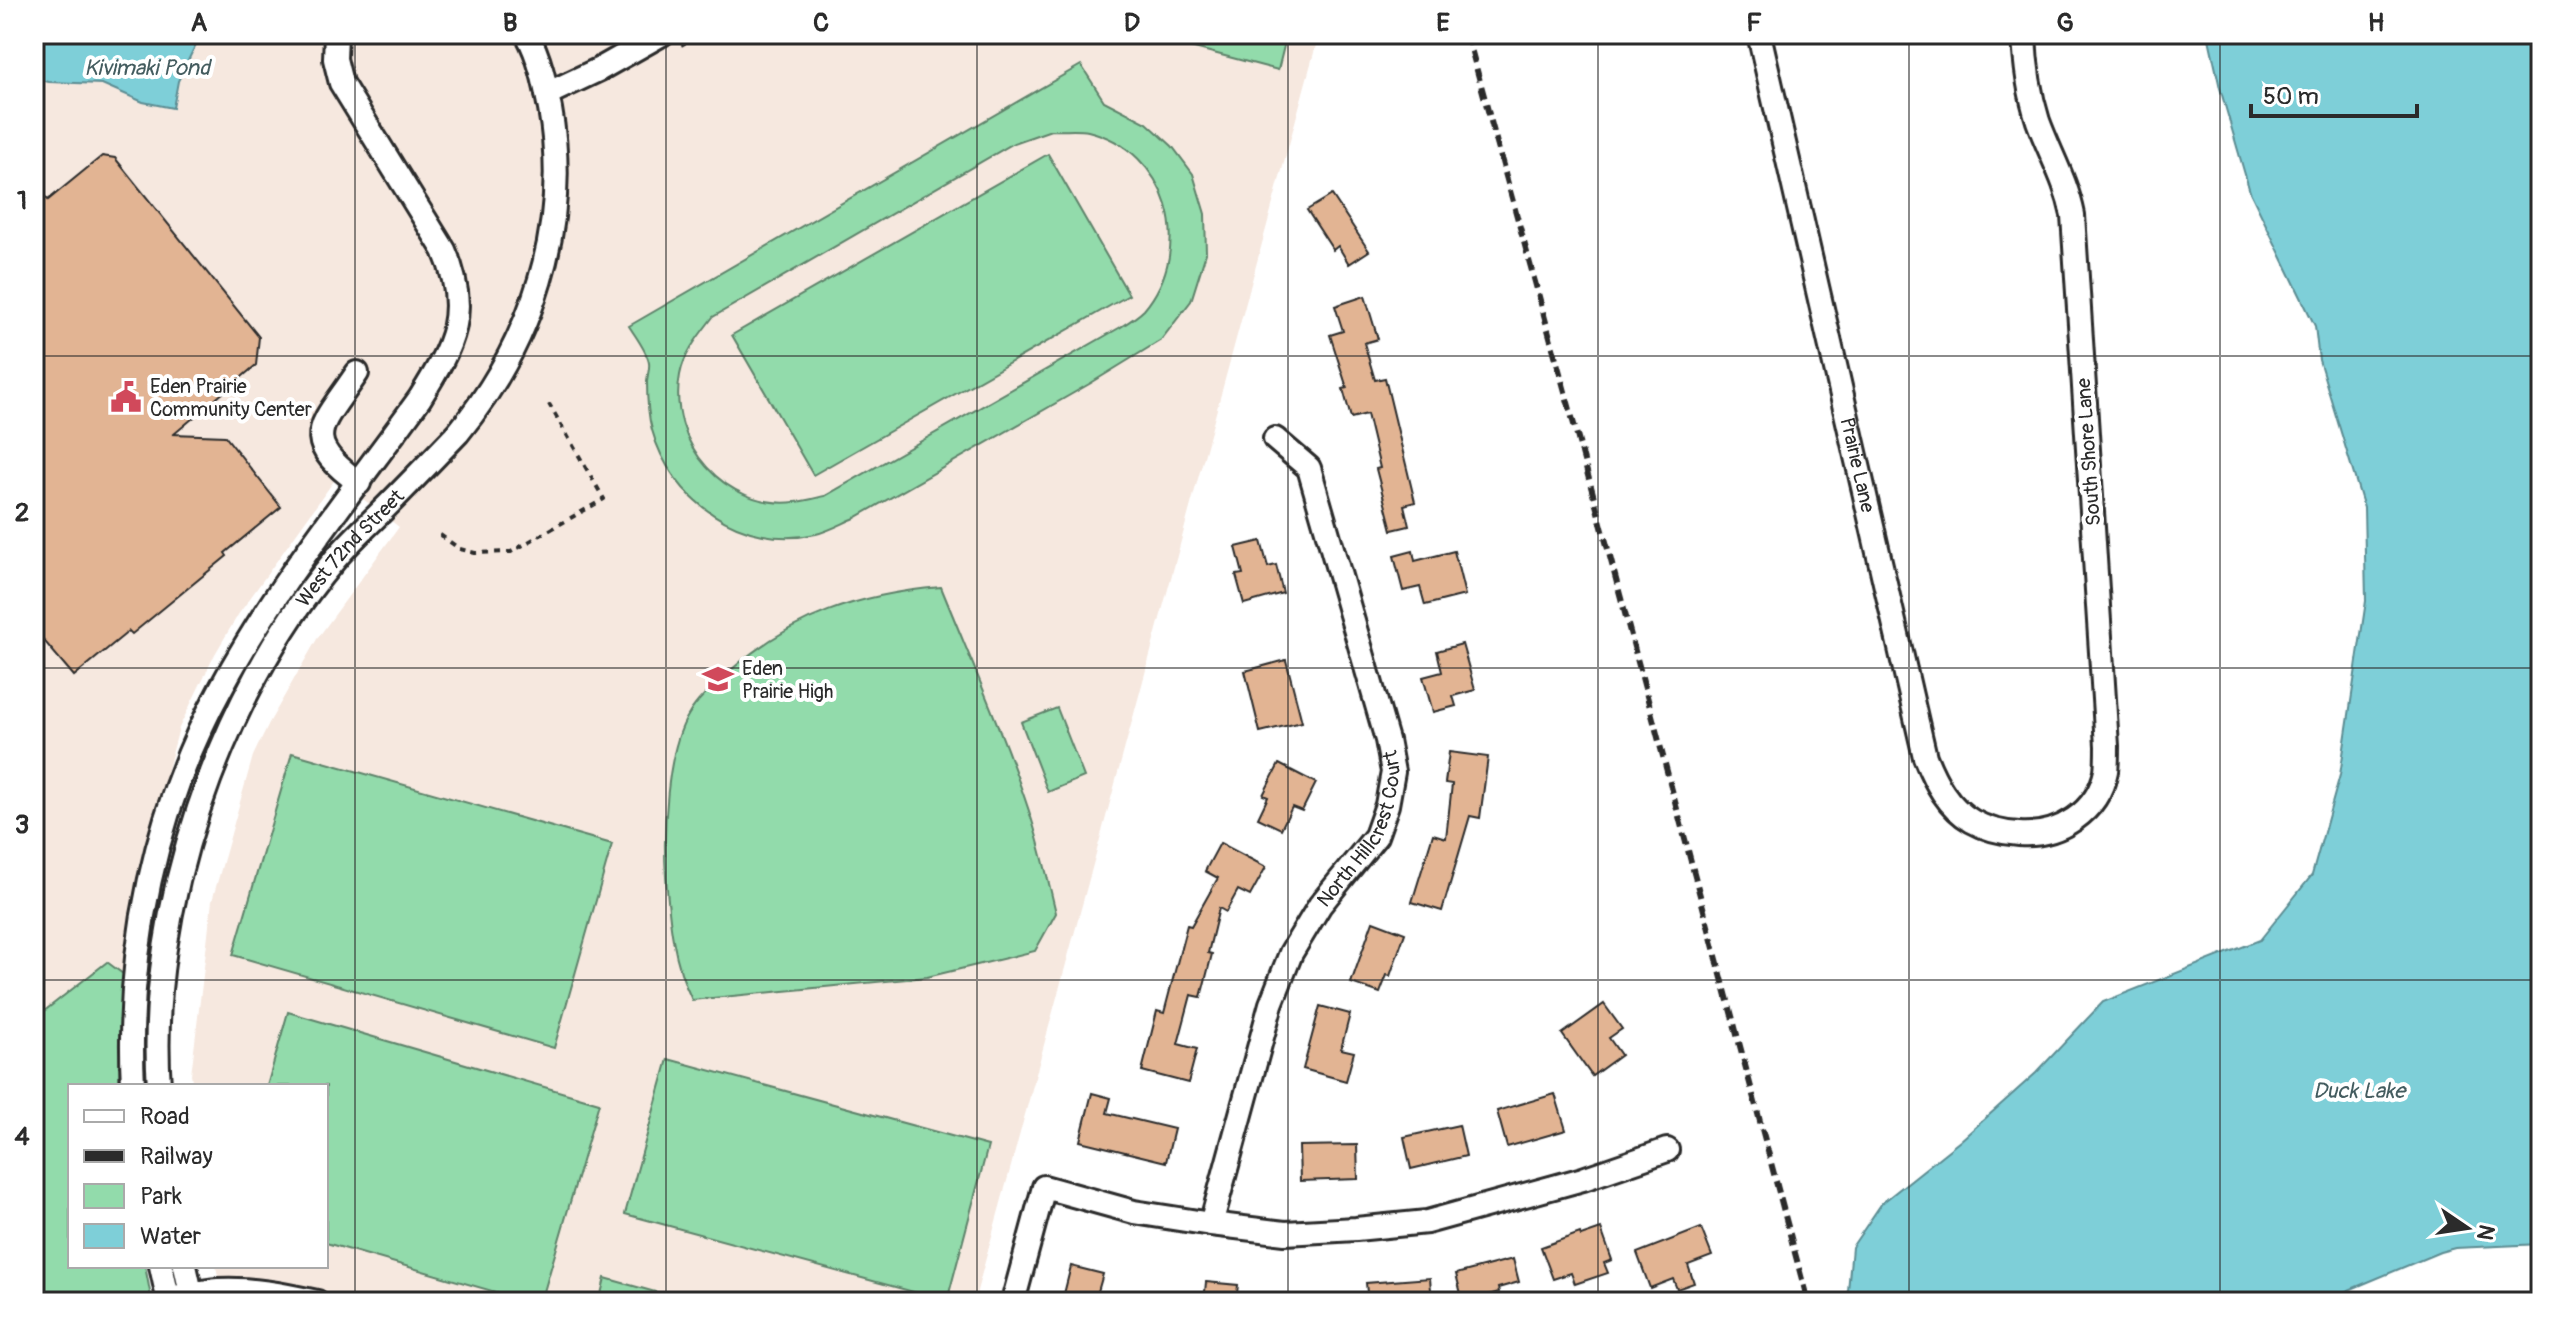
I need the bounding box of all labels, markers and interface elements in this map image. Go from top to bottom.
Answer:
text: A [191,7,208,39]
text: B [503,7,517,39]
text: C [813,7,829,39]
text: D [1124,7,1140,39]
text: E [1436,7,1450,39]
text: F [1746,7,1762,39]
text: G [2056,7,2074,39]
text: H [2368,7,2384,39]
water label: Kivimaki Pond [84,54,213,82]
scale bar [2251,68,2417,118]
text: 50 m [2263,82,2319,111]
text: 1 [17,185,27,217]
place label: Eden Prairie Community Center [150,374,312,422]
street label: South Shore Lane [2071,377,2106,527]
public building icon: Eden Prairie Community Center [109,380,143,414]
street label: Prairie Lane [1834,415,1880,515]
street label: West 72nd Street [291,484,410,612]
text: 2 [15,497,29,529]
place label: Eden Prairie High [742,656,833,704]
school or university icon: Eden Prairie High [701,662,735,696]
street label: North Hillcrest Court [1312,747,1406,912]
text: 3 [15,809,29,841]
water label: Duck Lake [2313,1077,2407,1105]
legend [68,1084,328,1268]
text: Road [140,1102,190,1131]
text: 4 [14,1121,30,1153]
text: Railway [140,1142,213,1171]
text: Park [140,1182,182,1211]
north arrow [2427,1188,2507,1268]
text: Water [140,1222,201,1251]
text: N [2470,1222,2501,1243]

